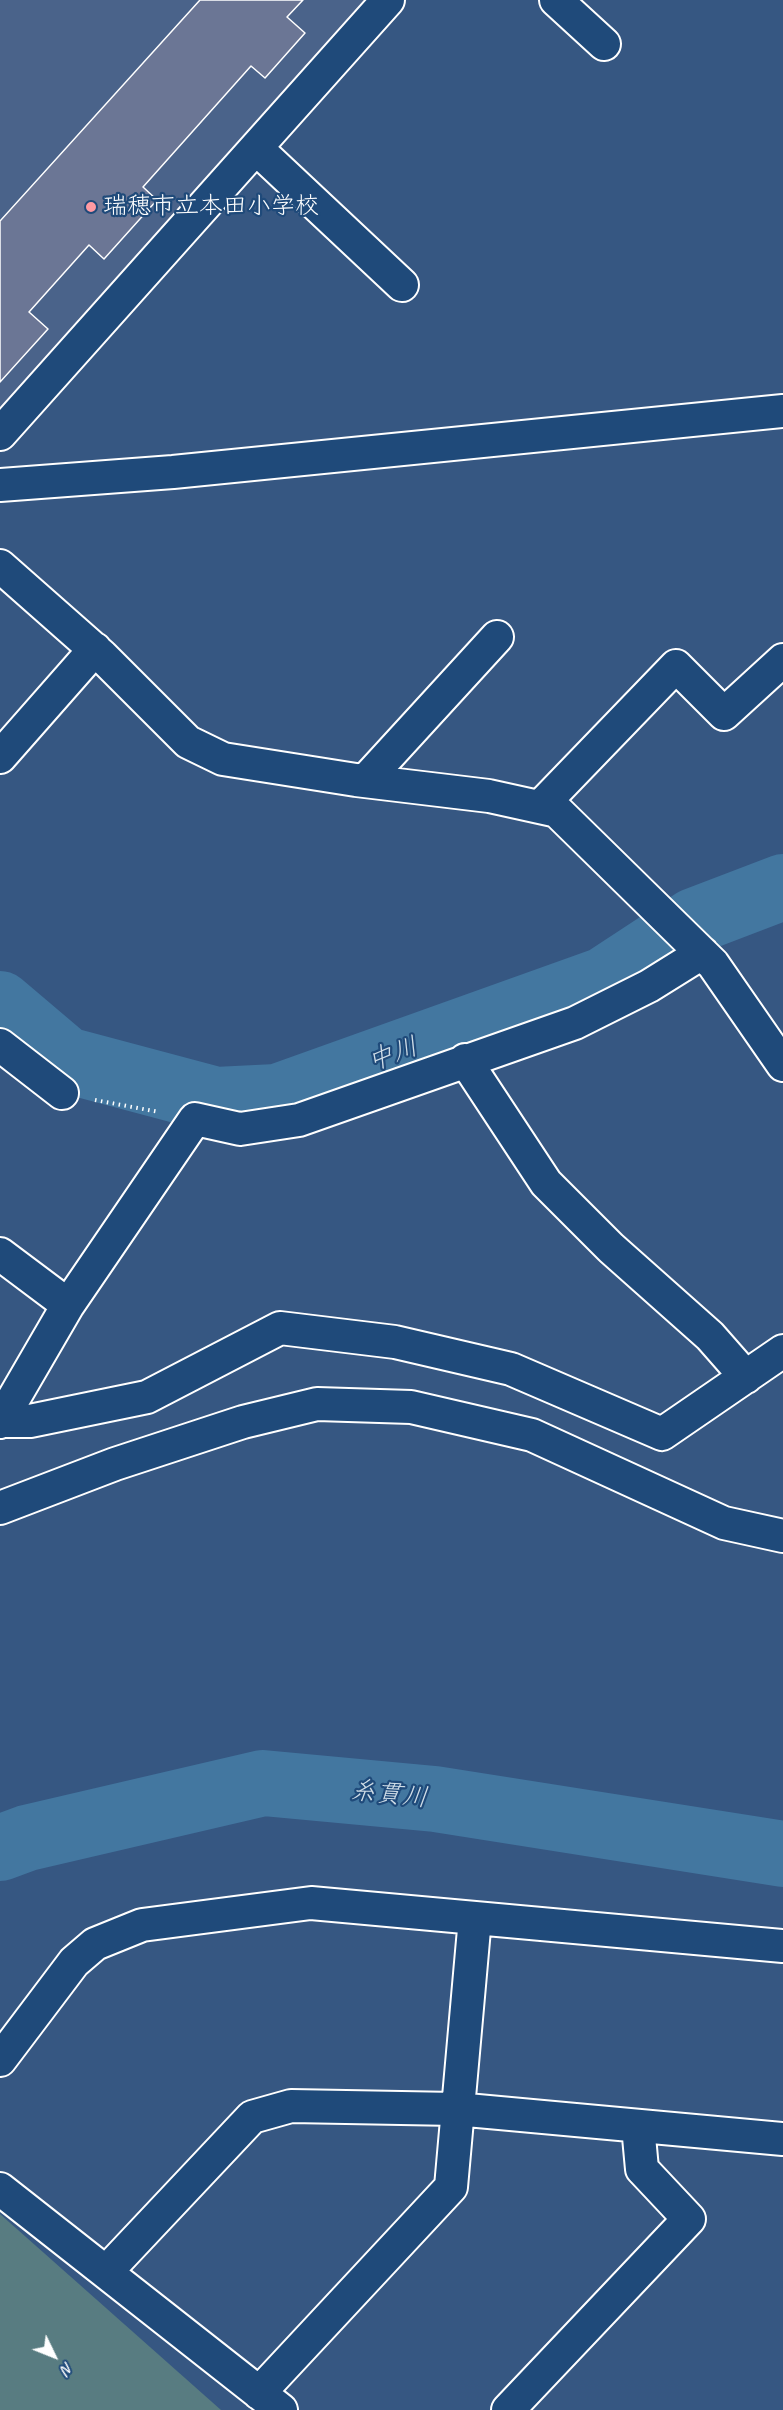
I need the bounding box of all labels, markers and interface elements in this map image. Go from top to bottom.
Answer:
place label: 瑞穂市立本田小学校 [103,193,319,221]
marker: 瑞穂市立本田小学校 [84,200,98,214]
water label: 中川 [363,1031,423,1079]
water label: 糸貫川 [349,1775,429,1815]
north arrow [24,2326,84,2386]
text: N [56,2358,78,2379]

